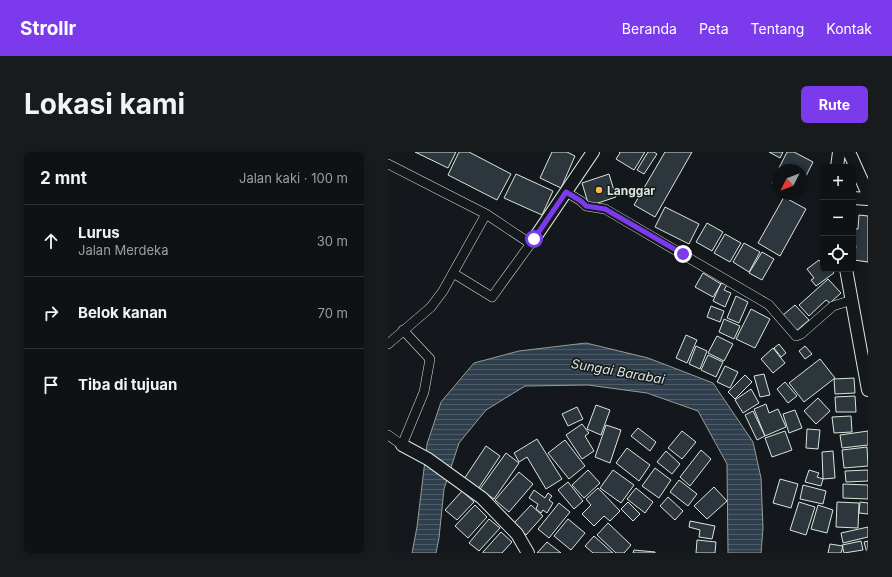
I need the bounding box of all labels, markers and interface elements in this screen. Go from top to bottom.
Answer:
text: Strollr [20,17,76,40]
text: Beranda [622,20,677,37]
text: Peta [699,20,729,37]
text: Tentang [751,20,804,37]
text: Kontak [826,20,872,37]
button: Rute [801,86,868,123]
text: Lokasi kami [24,87,185,121]
north arrow [772,164,808,200]
map controls [820,164,856,272]
button: + [820,164,856,200]
text: 2 mnt [40,168,87,188]
text: Jalan kaki · 100 m [239,170,348,186]
place label: Langgar [607,183,655,198]
marker: Langgar [594,185,604,195]
button: − [820,200,856,236]
text: Lurus [78,223,120,242]
icon: ahead [40,230,62,252]
route start [525,230,543,248]
text: 30 m [317,233,348,249]
button: locate [820,236,856,272]
text: Jalan Merdeka [78,242,168,258]
route end [674,245,692,263]
icon: right [40,302,62,324]
text: Belok kanan [78,303,167,322]
text: 70 m [318,305,348,321]
water label: Sungai Barabai [570,355,667,387]
icon: arrive [40,374,62,396]
text: Tiba di tujuan [78,375,177,394]

